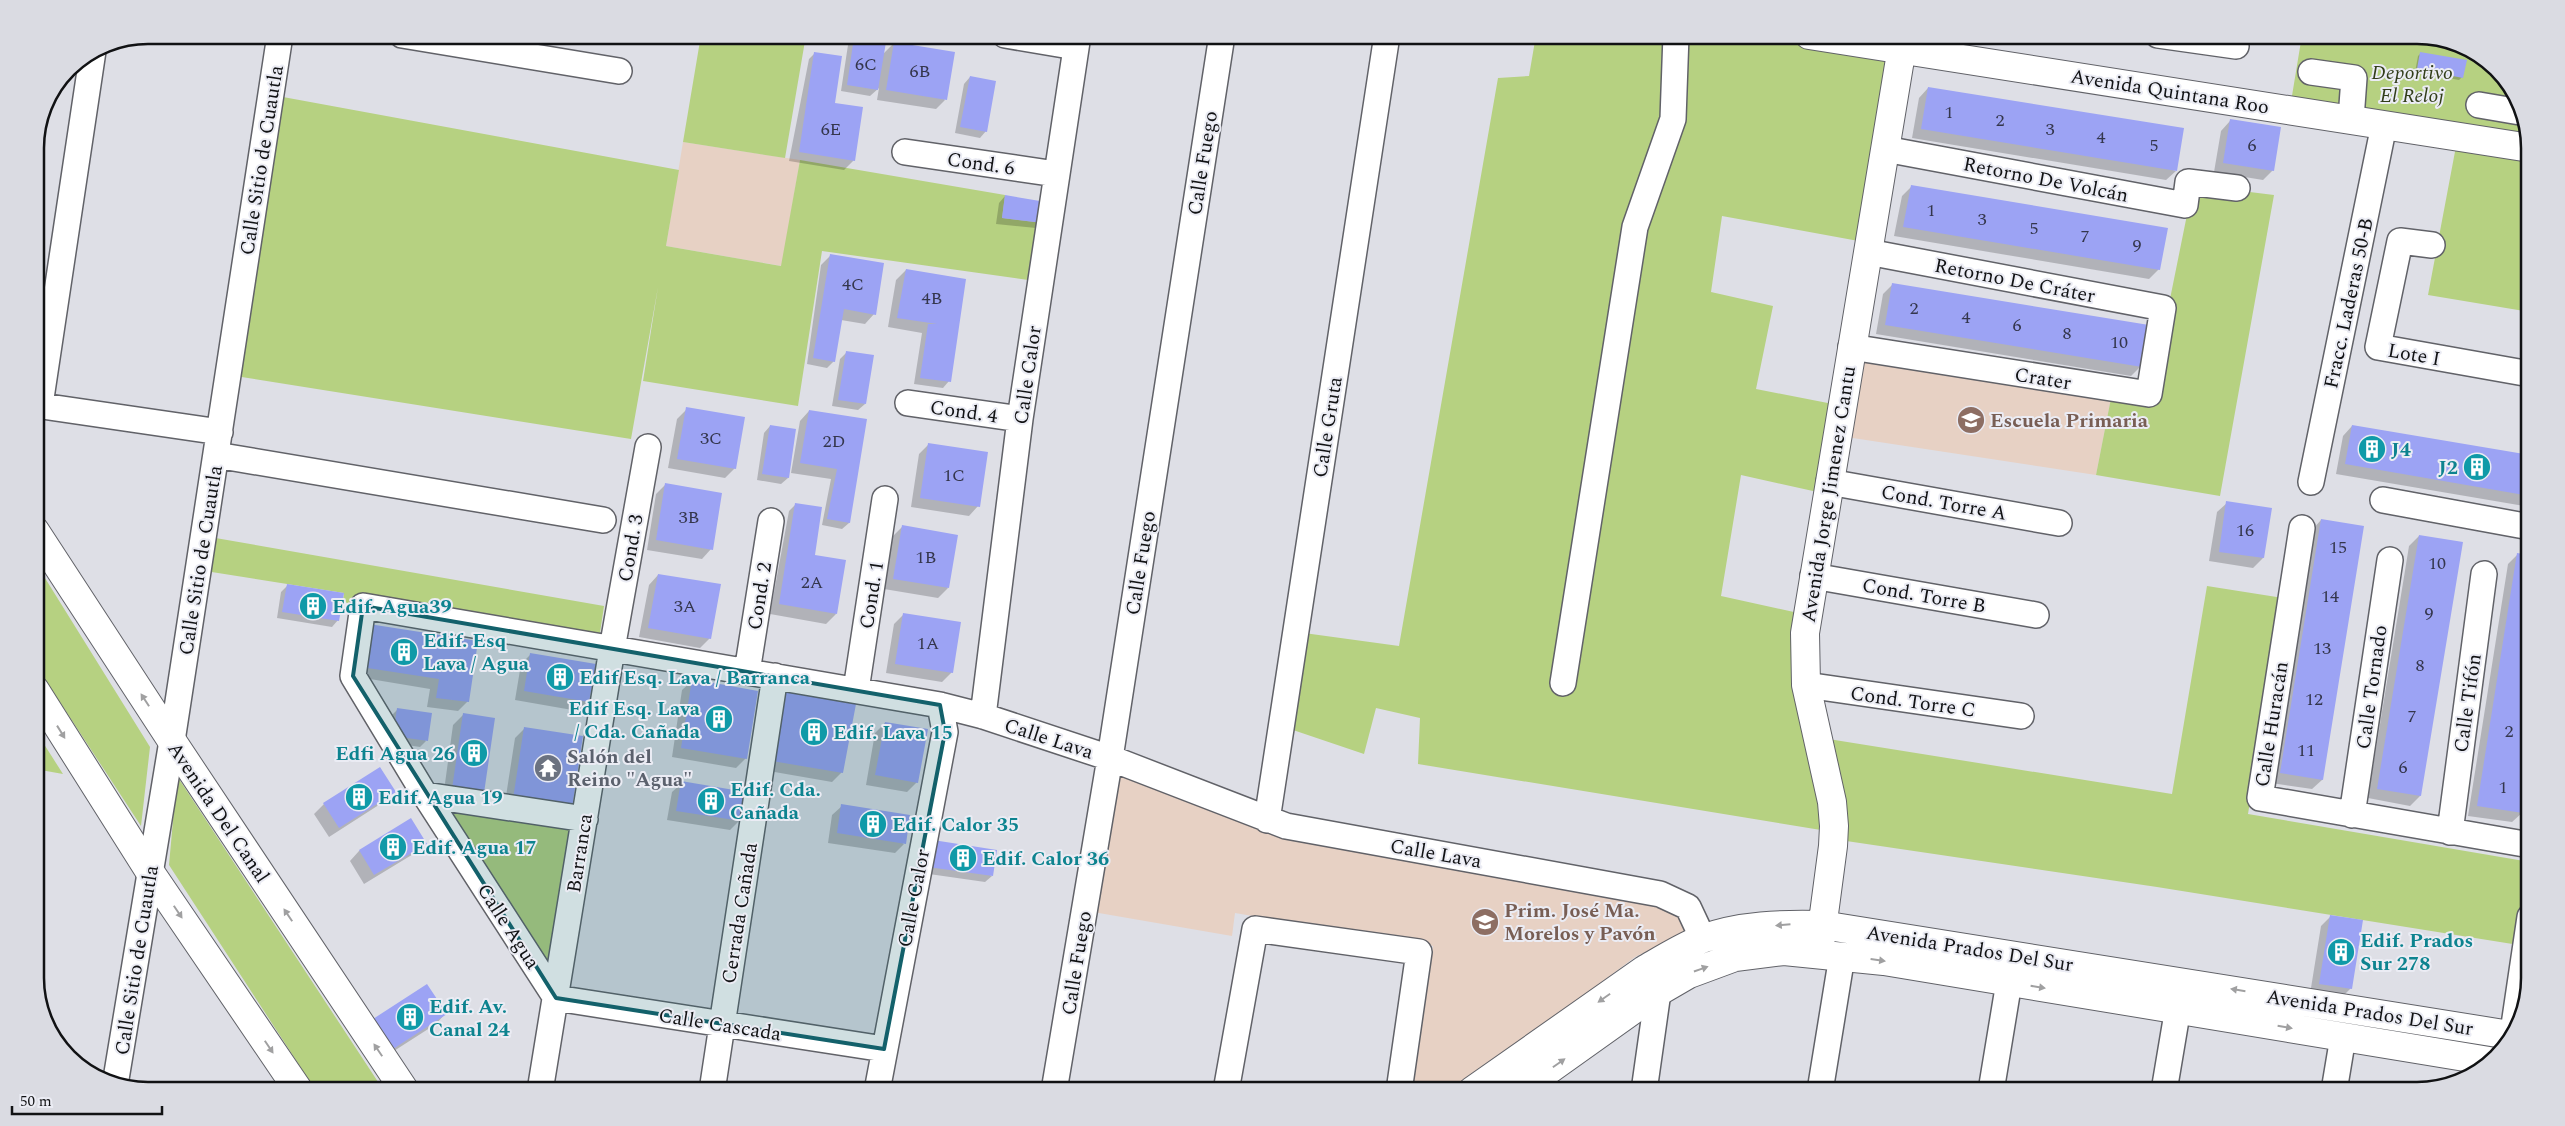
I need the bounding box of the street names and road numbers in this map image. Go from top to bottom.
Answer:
street label: Avenida Quintana Roo [2068,61,2271,122]
street label: Calle Sitio de Cuautla [232,63,292,257]
street label: Calle Fuego [1180,109,1226,217]
street label: Cond. 6 [945,144,1017,184]
street label: Retorno De Volcán [1961,149,2131,211]
street label: Fracc. Laderas 50-B [2316,215,2382,391]
street label: Retorno De Cráter [1932,251,2098,311]
street label: Calle Calor [1006,324,1050,426]
street label: Lote I [2385,336,2443,374]
street label: Crater [2012,360,2073,398]
street label: Avenida Jorge Jimenez Cantu [1794,364,1864,625]
street label: Calle Gruta [1305,374,1351,480]
street label: Cond. 4 [928,392,1000,432]
street label: Calle Sitio de Cuautla [171,463,231,657]
street label: Cond. Torre A [1879,477,2009,529]
street label: Calle Fuego [1118,509,1164,617]
street label: Cond. 3 [610,512,652,584]
street label: Cond. 1 [852,559,892,631]
street label: Cond. 2 [740,560,780,632]
street label: Cond. Torre B [1860,570,1988,622]
street label: Calle Tornado [2348,623,2396,751]
street label: Calle Tifón [2446,652,2490,755]
street label: Calle Huracán [2247,659,2297,789]
street label: Cond. Torre C [1848,678,1978,726]
street label: Calle Lava [1000,710,1097,768]
street label: Avenida Del Canal [160,736,277,889]
street label: Barranca [559,811,601,895]
street label: Calle Lava [1388,831,1484,877]
street label: Cerrada Cañada [714,840,766,986]
street label: Calle Calor [890,846,938,950]
street label: Calle Sitio de Cuautla [107,863,167,1057]
street label: Calle Agua [469,878,547,976]
street label: Calle Fuego [1054,909,1100,1017]
street label: Avenida Prados Del Sur [1864,918,2076,980]
street label: Avenida Prados Del Sur [2264,982,2476,1044]
street label: Calle Cascada [656,1000,784,1050]

